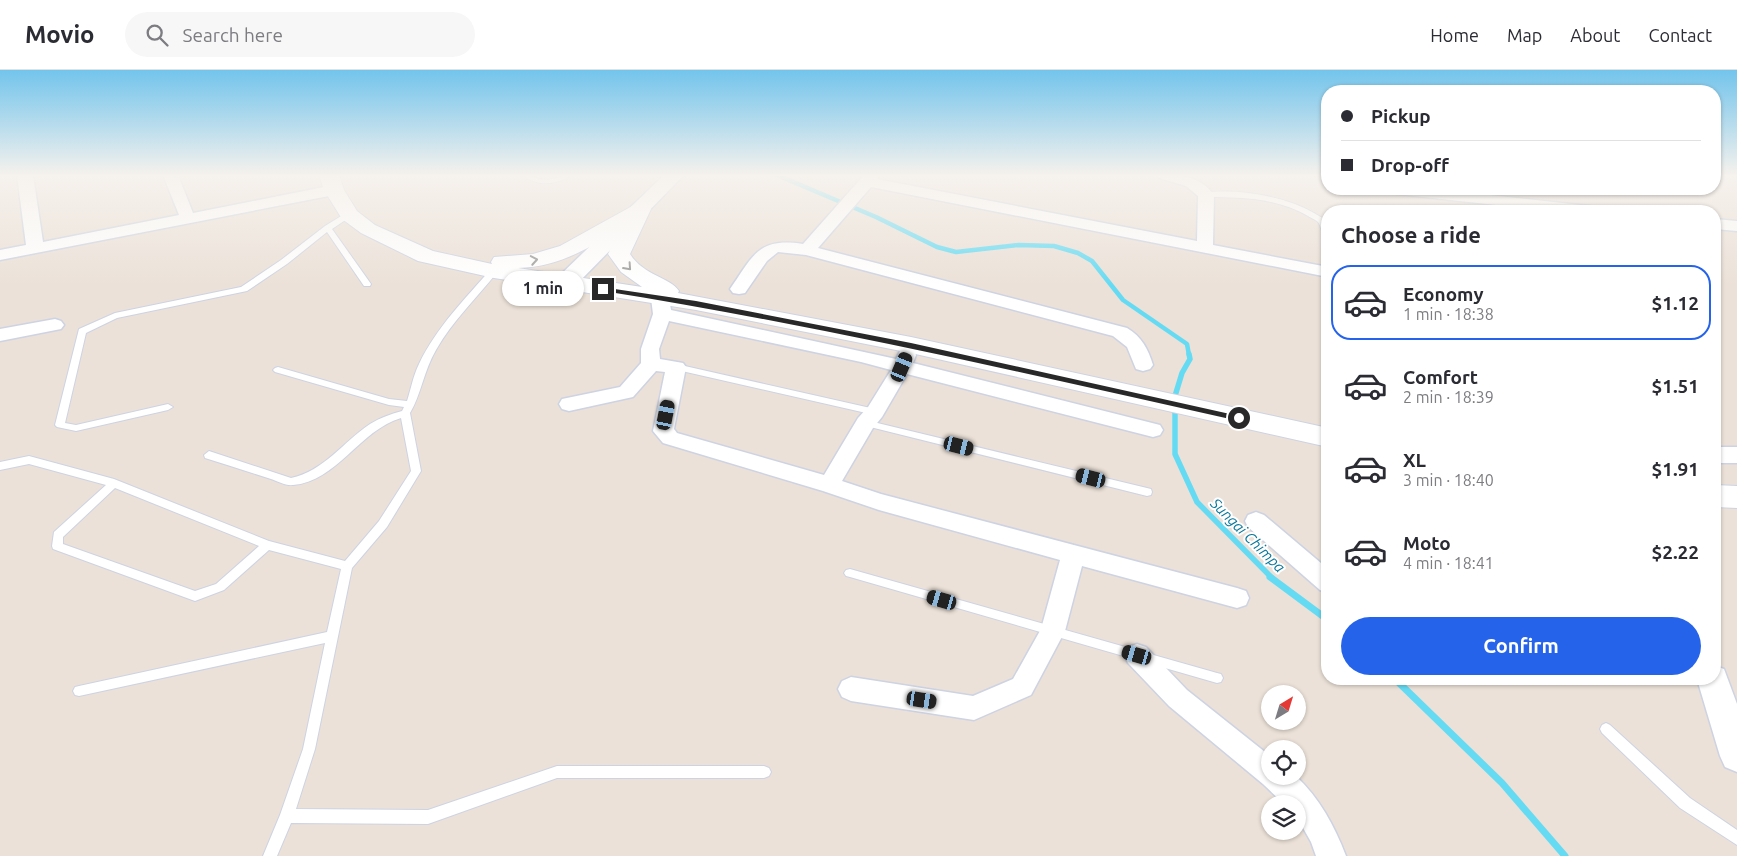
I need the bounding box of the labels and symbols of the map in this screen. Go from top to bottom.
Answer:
one-way arrow [530,255,539,265]
one-way arrow [622,261,631,270]
callout: 1 min [503,272,586,306]
route end [592,278,614,300]
car [889,350,914,384]
car [655,399,676,431]
route start [1228,407,1250,429]
car [942,435,975,457]
car [1074,467,1107,489]
water label: Sungai Chimpa [1207,494,1289,576]
car [925,589,958,611]
car [1120,644,1153,666]
north arrow [1261,685,1306,730]
car [906,690,937,710]

